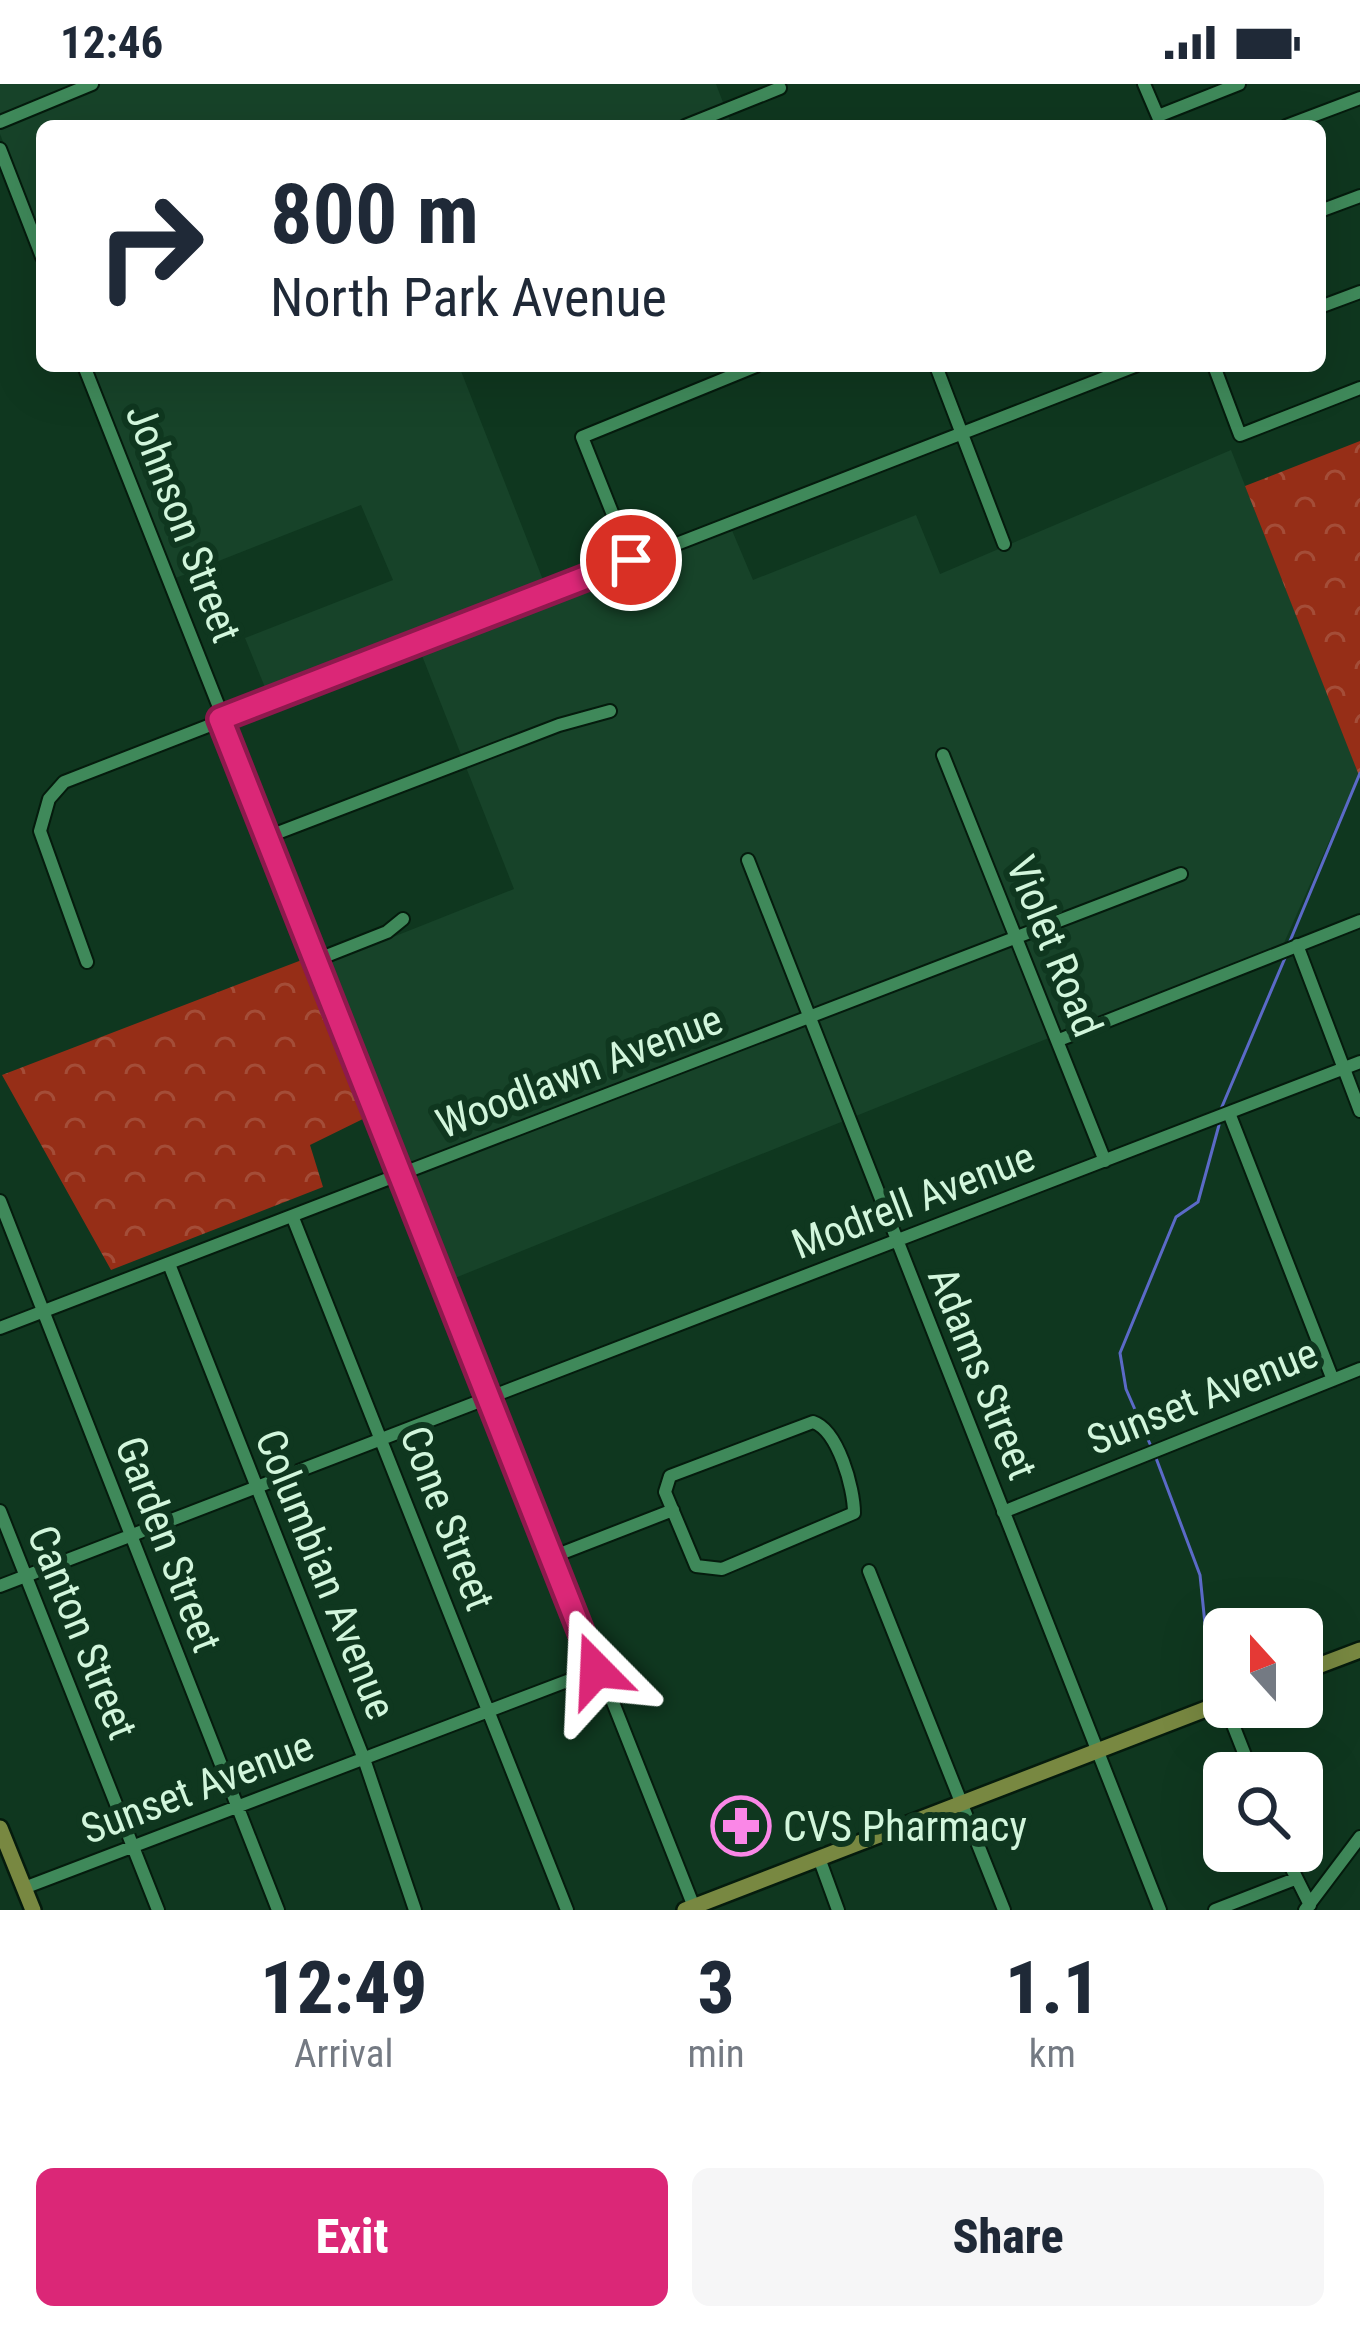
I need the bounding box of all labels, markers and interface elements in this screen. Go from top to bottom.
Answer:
text: 12:46 [60,16,163,69]
text: 800 m [270,165,479,264]
icon: right [72,168,228,324]
text: North Park Avenue [270,266,667,329]
street label: Johnson Street [116,397,251,649]
pin [580,509,682,611]
icon: arrive [598,527,664,593]
street label: Violet Road [996,849,1113,1043]
street label: Woodlawn Avenue [429,994,729,1149]
street label: Modrell Avenue [785,1132,1041,1269]
street label: Adams Street [918,1260,1047,1486]
street label: Sunset Avenue [1080,1328,1325,1465]
street label: Cone Street [390,1419,505,1617]
street label: Columbian Avenue [245,1422,406,1726]
street label: Garden Street [105,1430,232,1659]
street label: Canton Street [18,1518,148,1746]
position arrow [533,1607,659,1733]
north arrow [1203,1608,1323,1728]
map controls [1203,1608,1323,1872]
street label: Sunset Avenue [74,1721,320,1854]
button: search [1203,1752,1323,1872]
pharmacy icon: CVS Pharmacy [710,1795,772,1857]
place label: CVS Pharmacy [783,1802,1027,1851]
text: 12:49 [260,1946,427,2031]
text: 3 [698,1946,734,2031]
text: 1.1 [1005,1946,1100,2031]
text: Arrival [294,2031,393,2077]
text: min [687,2031,745,2077]
text: km [1029,2031,1076,2077]
button: Exit [36,2168,668,2306]
button: Share [692,2168,1324,2306]

